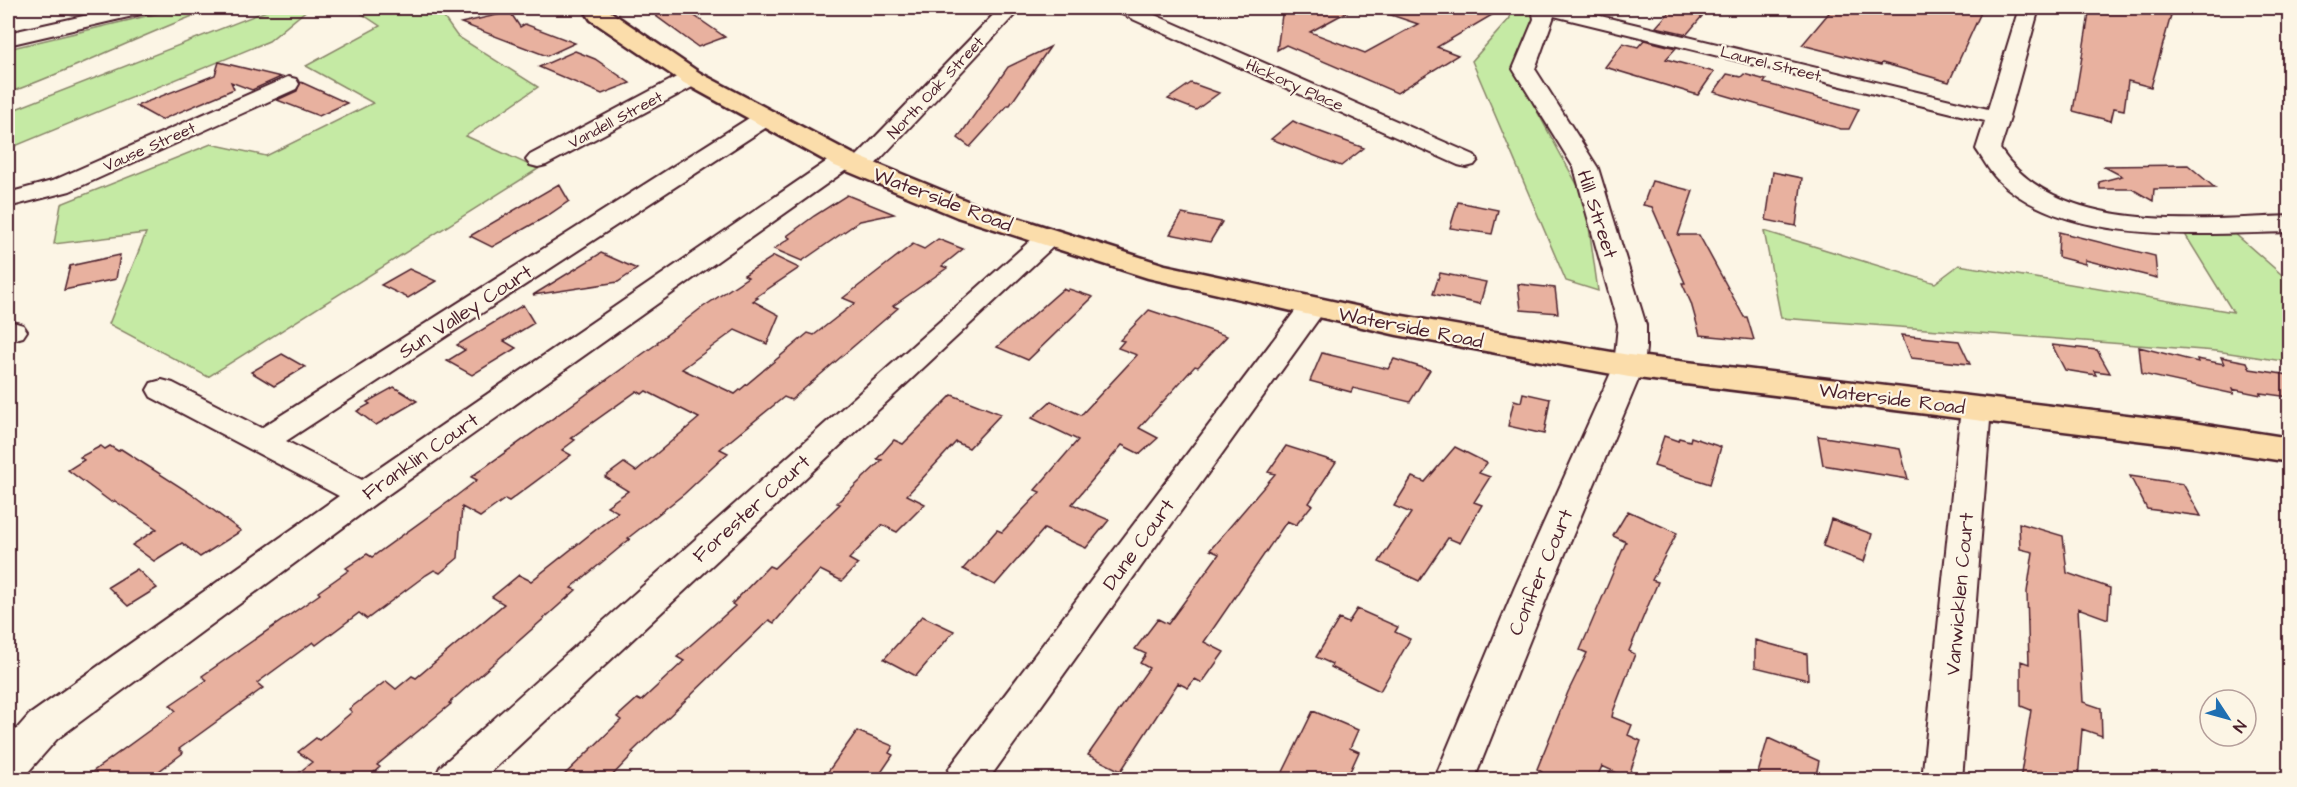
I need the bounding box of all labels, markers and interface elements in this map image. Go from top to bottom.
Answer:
street label: North Oak Street [882,31,990,144]
street label: Laurel Street [1718,41,1824,87]
street label: Hickory Place [1242,54,1347,117]
street label: Vandell Street [564,86,667,154]
street label: Vause Street [100,117,199,177]
street label: Waterside Road [869,161,1016,239]
street label: Hill Street [1570,167,1624,262]
street label: Sun Valley Court [393,258,539,366]
street label: Waterside Road [1336,300,1486,356]
street label: Waterside Road [1817,376,1967,422]
street label: Franklin Court [357,406,484,507]
street label: Forester Court [687,448,817,569]
street label: Dune Court [1096,493,1181,596]
street label: Conifer Court [1502,505,1580,640]
street label: Vanwicklen Court [1939,511,1981,677]
north arrow [2198,688,2258,748]
text: N [2227,716,2251,737]

